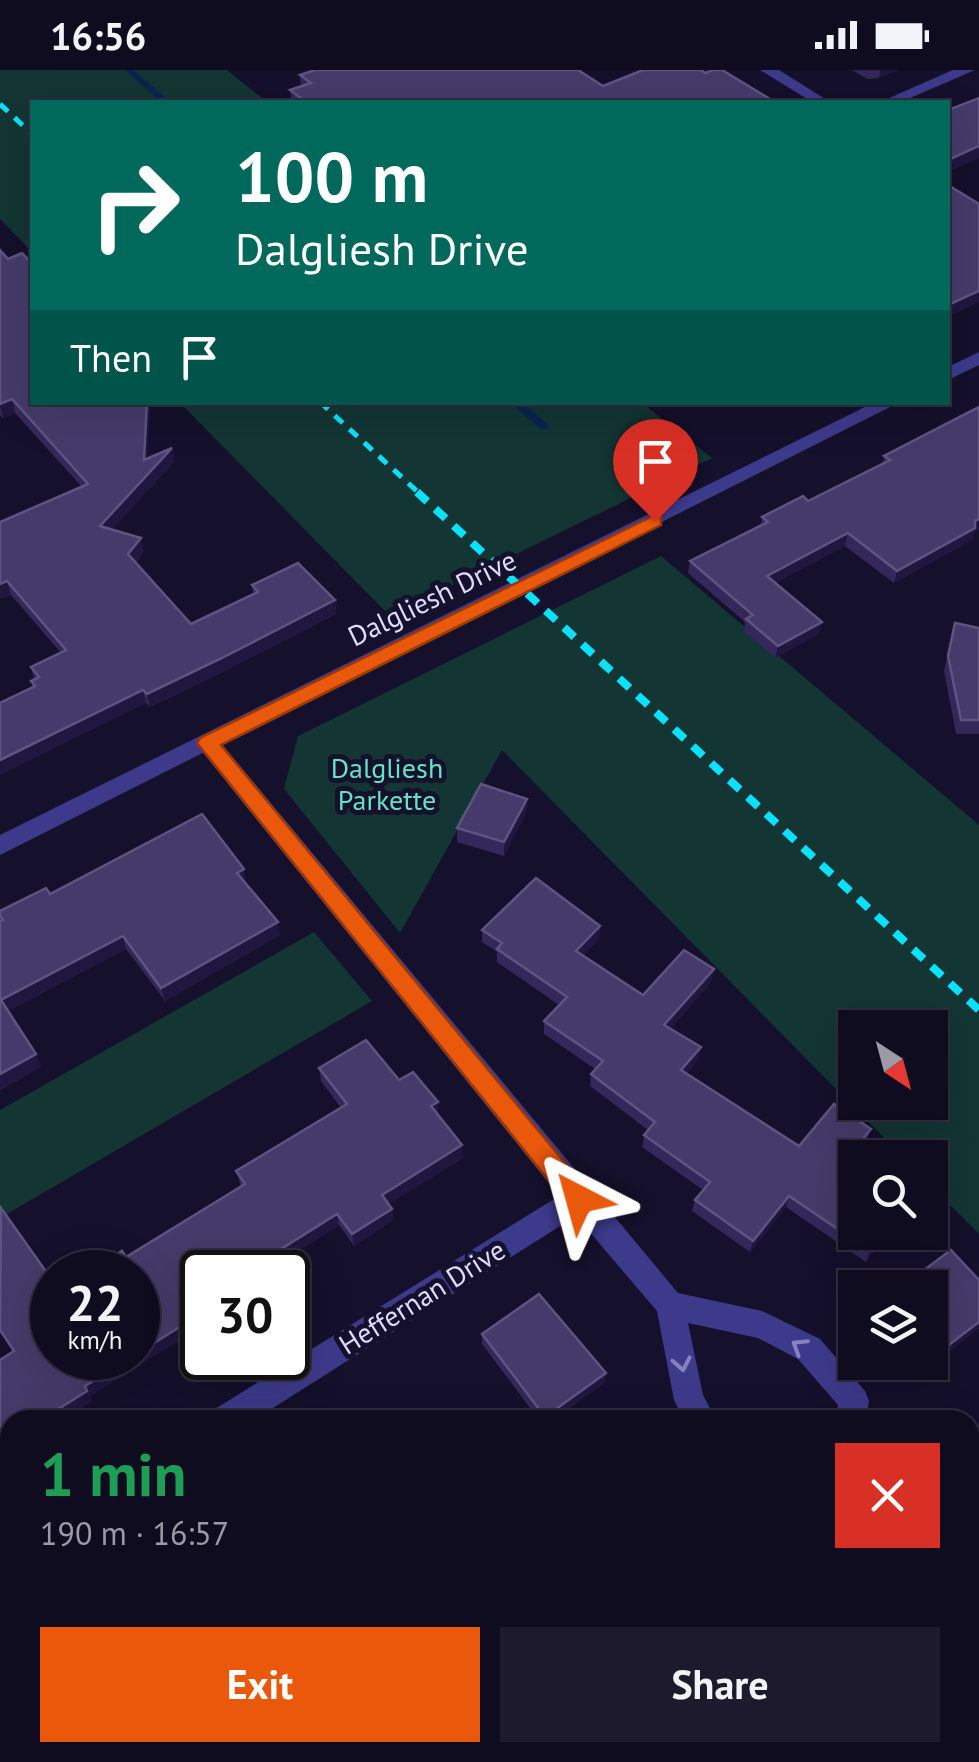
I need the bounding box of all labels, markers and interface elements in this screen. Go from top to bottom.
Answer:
text: 16:56 [50,11,146,60]
text: 100 m [235,131,428,221]
icon: right [70,140,200,270]
text: Dalgliesh Drive [235,219,529,277]
icon: arrive [172,330,227,385]
text: Then [70,333,152,382]
pin [613,419,698,522]
icon: arrive [628,434,683,489]
street label: Dalgliesh Drive [342,541,522,654]
park label: Dalgliesh Parkette [331,749,443,818]
north arrow [838,1010,948,1120]
map controls [838,1010,948,1380]
button: search [838,1140,948,1250]
position arrow [527,1147,631,1251]
street label: Heffernan Drive [332,1231,512,1362]
speed limit sign: 30 [180,1250,310,1380]
text: 22 [67,1270,123,1335]
button: layers [838,1270,948,1380]
text: km/h [68,1324,122,1356]
one-way arrow [792,1339,810,1358]
one-way arrow [670,1355,691,1372]
text: 1 min [40,1435,186,1513]
button: close [835,1443,940,1548]
text: 190 m · 16:57 [40,1512,229,1554]
button: Exit [40,1627,480,1742]
button: Share [500,1627,940,1742]

